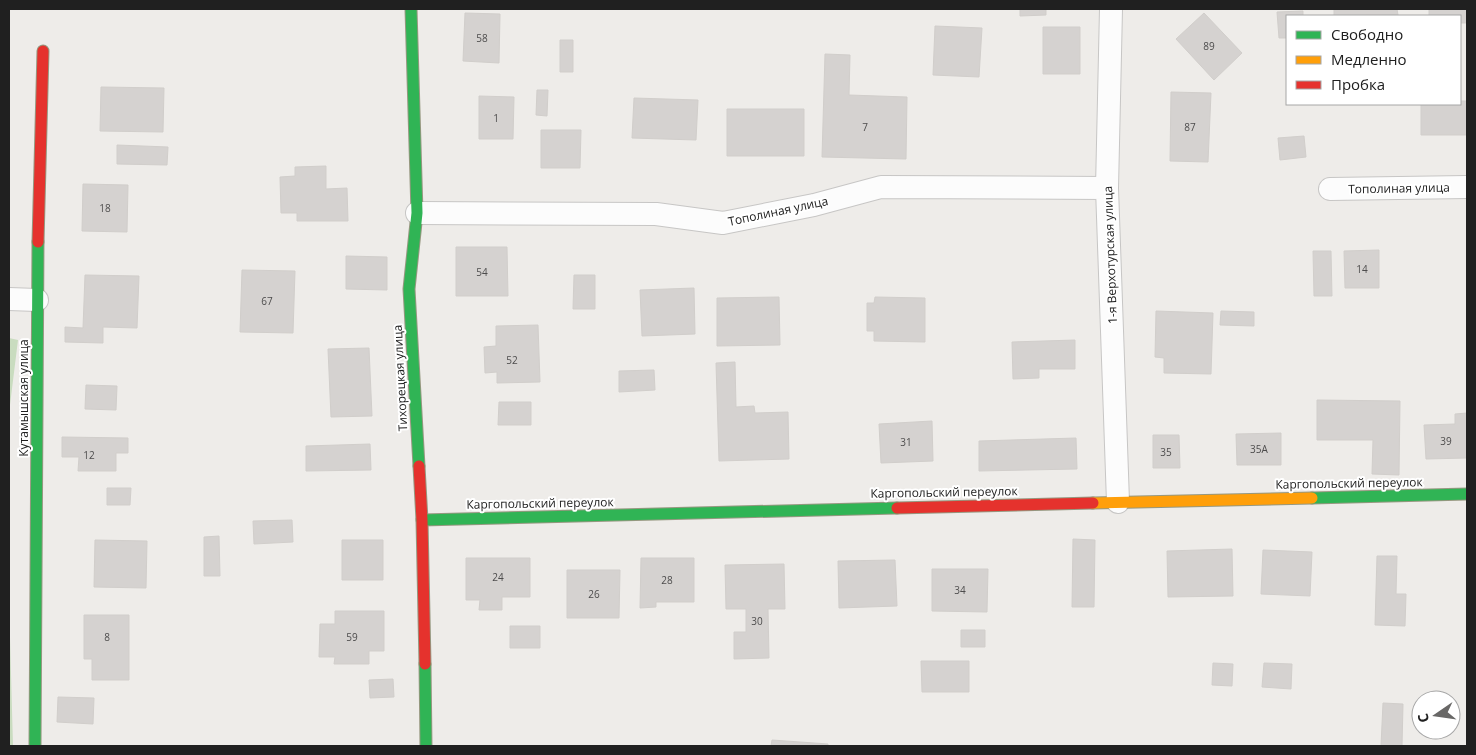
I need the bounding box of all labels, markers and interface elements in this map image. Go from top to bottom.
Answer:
legend [1286,15,1461,105]
text: Свободно [1331,24,1403,44]
house number: 58 [476,31,488,45]
house number: 89 [1203,39,1215,53]
text: Медленно [1331,49,1407,69]
text: Пробка [1331,74,1385,94]
house number: 1 [493,111,499,125]
house number: 7 [862,120,868,134]
house number: 87 [1184,120,1196,134]
street label: Тополиная улица [1348,179,1450,197]
street label: 1-я Верхотурская улица [1099,186,1121,324]
street label: Тополиная улица [726,192,830,230]
house number: 18 [99,201,111,215]
house number: 14 [1356,262,1368,276]
house number: 54 [476,265,488,279]
house number: 67 [261,294,273,308]
street label: Тихорецкая улица [389,324,411,432]
street label: Кутамышская улица [15,339,32,457]
house number: 52 [506,353,518,367]
house number: 39 [1440,434,1452,448]
house number: 31 [900,435,912,449]
house number: 35А [1250,442,1269,456]
house number: 35 [1160,445,1172,459]
house number: 12 [83,448,95,462]
street label: Каргопольский переулок [1275,473,1424,493]
street label: Каргопольский переулок [870,482,1019,502]
street label: Каргопольский переулок [466,493,615,513]
house number: 24 [492,570,504,584]
house number: 28 [661,573,673,587]
house number: 34 [954,583,966,597]
house number: 26 [588,587,600,601]
house number: 30 [751,614,763,628]
house number: 8 [104,630,110,644]
house number: 59 [346,630,358,644]
north arrow [1411,690,1461,740]
text: С [1413,711,1433,725]

